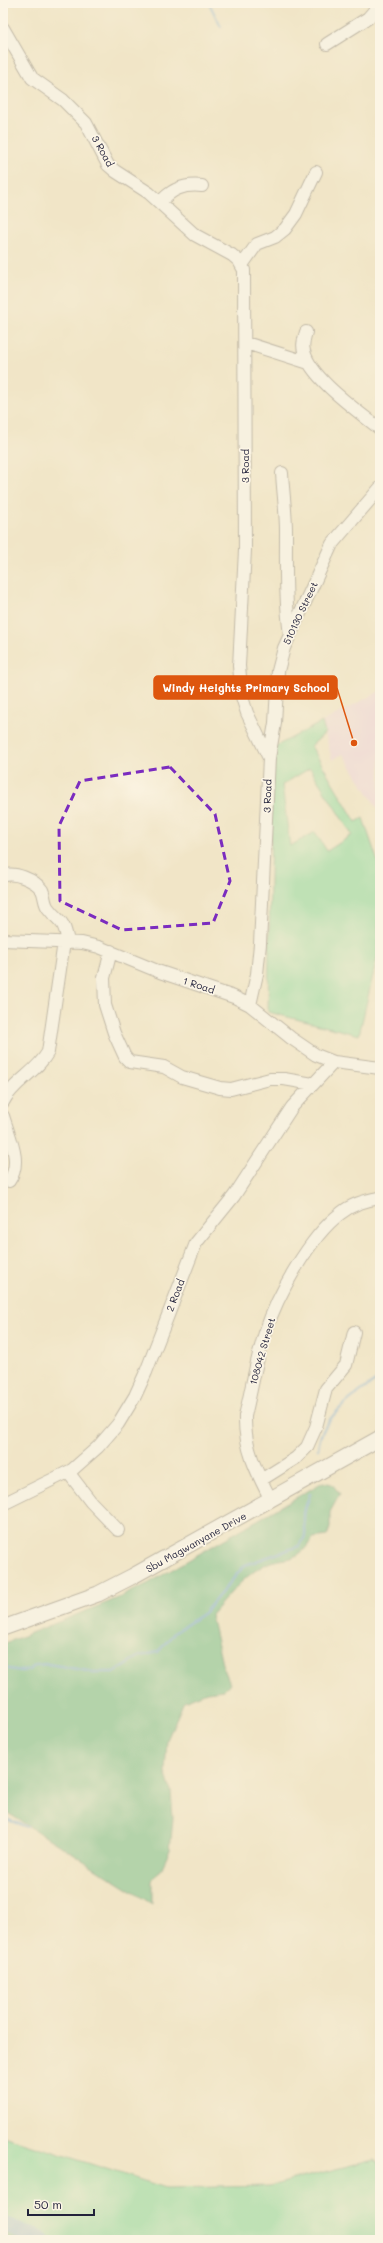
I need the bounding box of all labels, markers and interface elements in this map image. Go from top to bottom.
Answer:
street label: 3 Road [89,133,117,169]
street label: 3 Road [238,449,252,483]
street label: 510130 Street [279,579,321,647]
callout: Windy Heights Primary School [154,676,337,699]
text: Windy Heights Primary School [162,680,330,695]
street label: 3 Road [259,779,275,813]
street label: 1 Road [181,973,217,997]
street label: 2 Road [162,1277,188,1313]
street label: 108042 Street [246,1316,278,1386]
street label: Sbu Magwanyane Drive [143,1508,249,1576]
scale bar [28,2191,94,2217]
text: 50 m [34,2196,62,2212]

